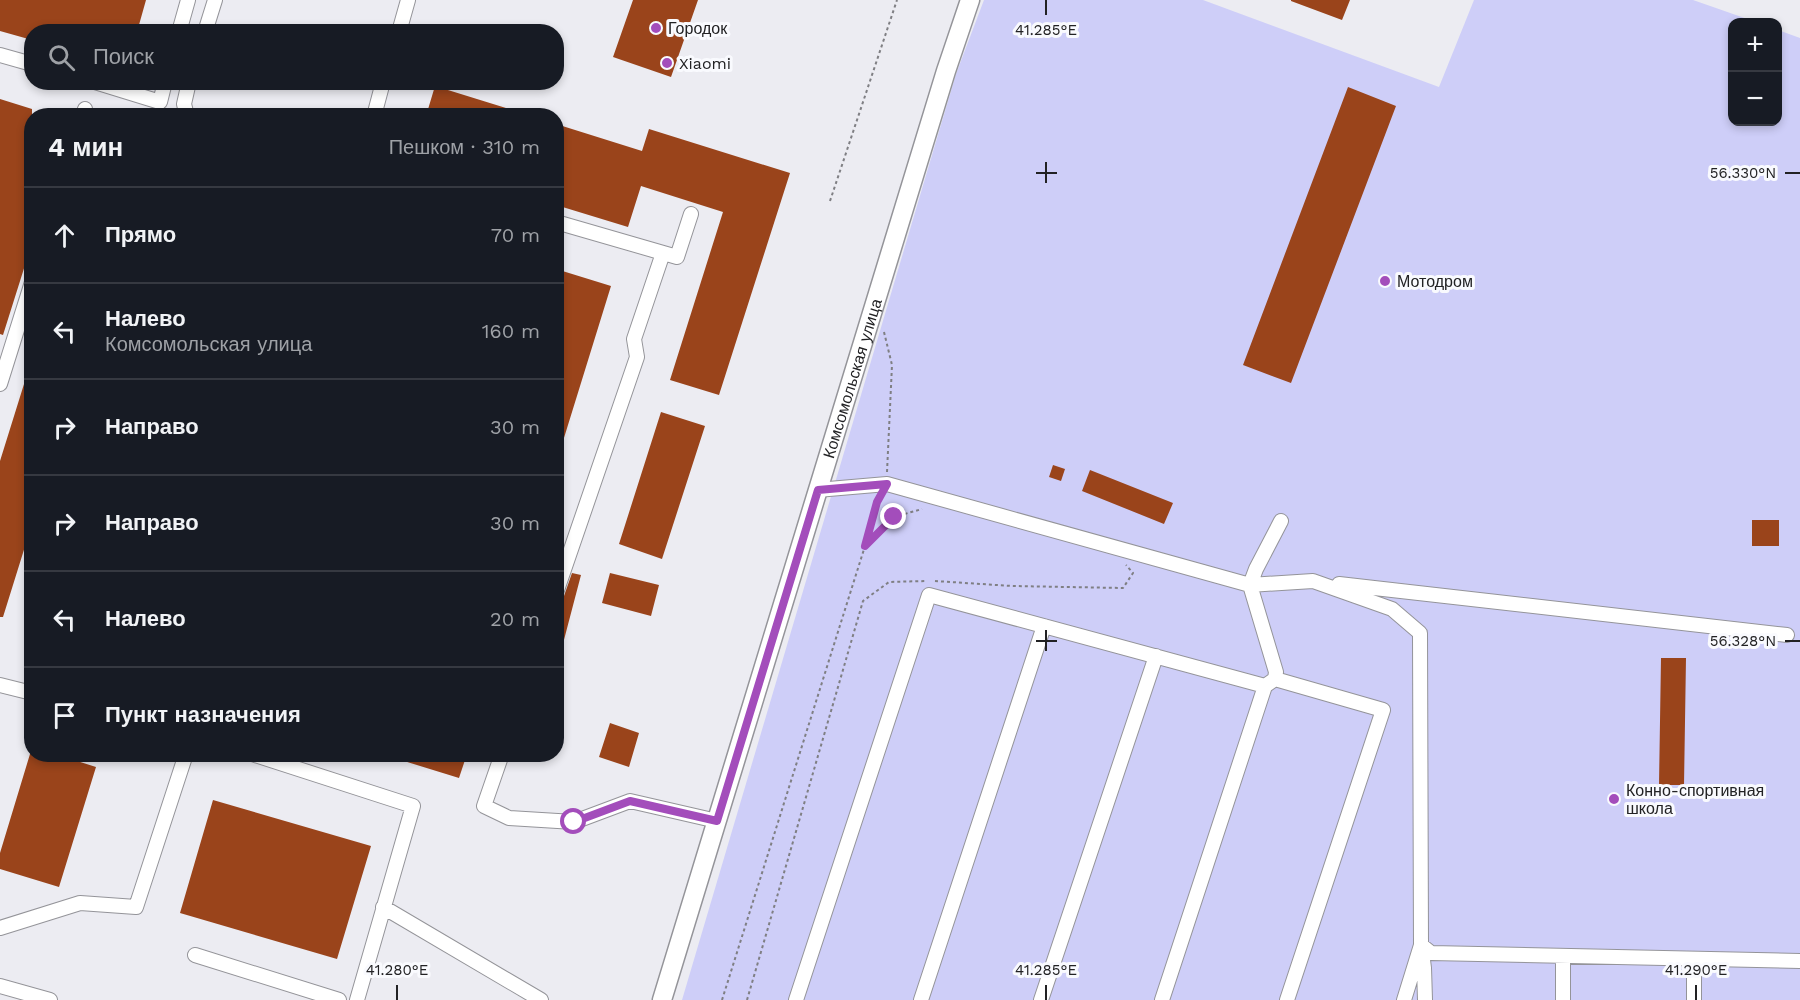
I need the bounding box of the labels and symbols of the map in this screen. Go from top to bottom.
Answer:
place label: Городок [668,19,728,38]
marker: Городок [649,21,663,35]
text: 41.285°E [1015,21,1077,39]
place label: Xiaomi [679,54,731,73]
marker: Xiaomi [660,56,674,70]
text: 56.330°N [1710,164,1776,182]
place label: Мотодром [1397,272,1473,291]
marker: Мотодром [1378,274,1392,288]
street label: Комсомольская улица [819,296,886,461]
route end [880,503,906,529]
text: 56.328°N [1710,632,1776,650]
place label: Конно-спортивная школа [1626,781,1764,818]
marker: Конно-спортивная школа [1607,792,1621,806]
route start [560,808,586,834]
text: 41.280°E [366,961,428,979]
text: 41.285°E [1015,961,1077,979]
text: 41.290°E [1665,961,1727,979]

